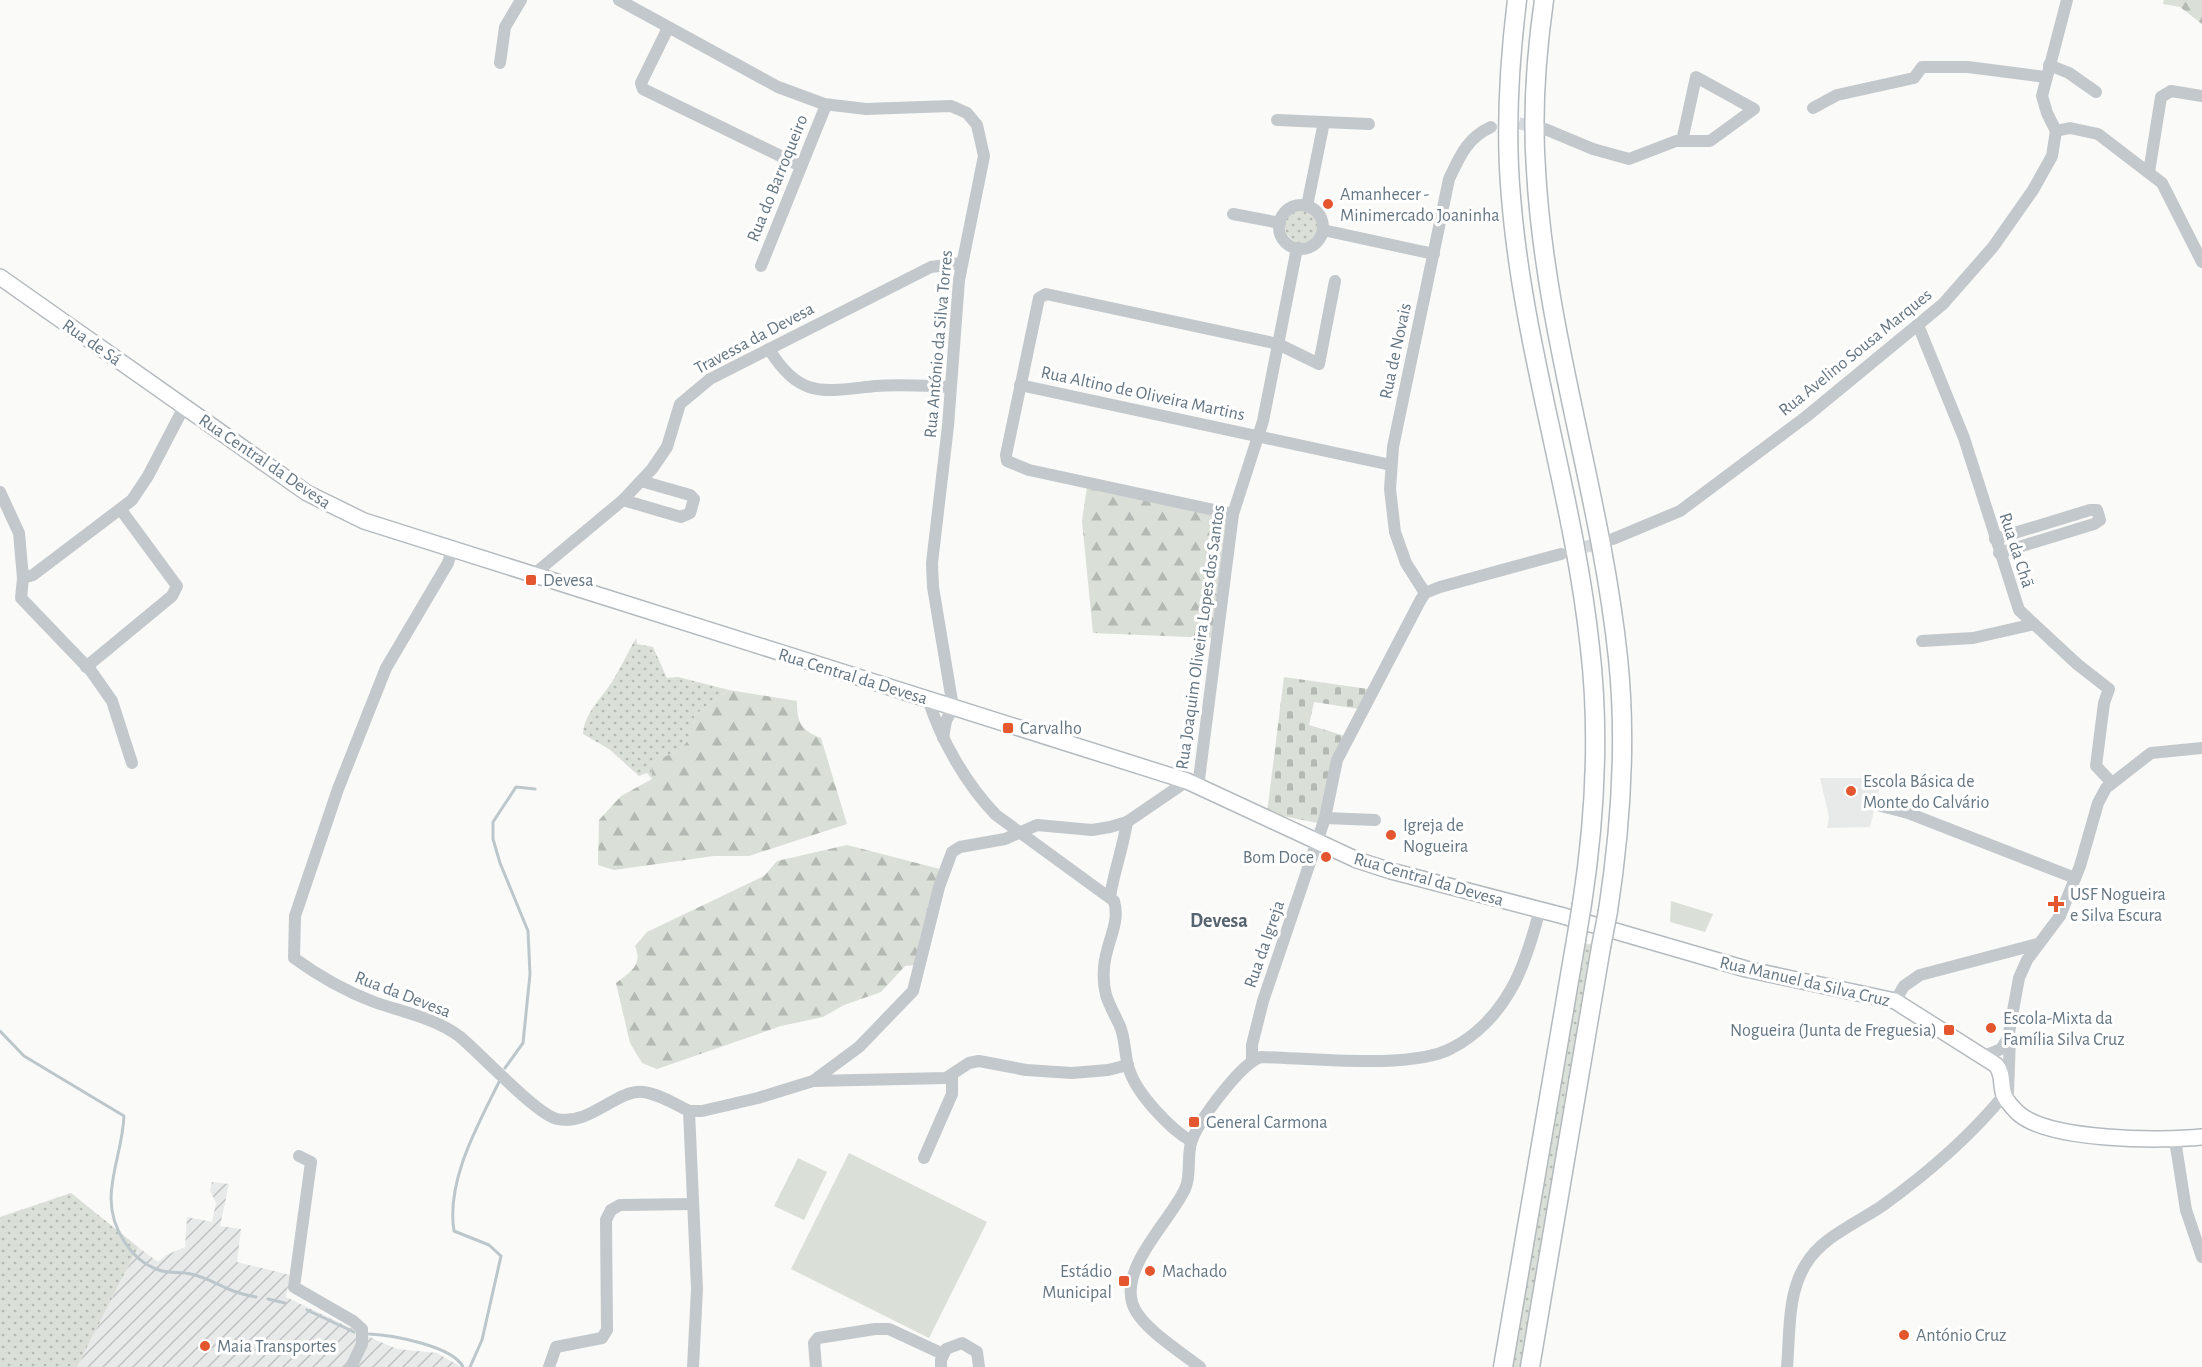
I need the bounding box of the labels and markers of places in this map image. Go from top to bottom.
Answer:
place label: Amanhecer - Minimercado Joaninha [1340,186,1500,225]
marker: Amanhecer - Minimercado Joaninha [1321,197,1335,211]
place label: Devesa [543,572,594,590]
marker: Devesa [524,573,538,587]
place label: Carvalho [1020,720,1082,738]
marker: Carvalho [1001,721,1015,735]
place label: Escola Básica de Monte do Calvário [1863,773,1989,812]
marker: Escola Básica de Monte do Calvário [1844,784,1858,798]
place label: Igreja de Nogueira [1403,817,1468,856]
marker: Igreja de Nogueira [1384,828,1398,842]
place label: Bom Doce [1243,849,1314,867]
marker: Bom Doce [1319,850,1333,864]
place label: USF Nogueira e Silva Escura [2070,886,2166,925]
marker: USF Nogueira e Silva Escura [2047,895,2065,913]
place label: Escola-Mixta da Família Silva Cruz [2003,1010,2125,1049]
marker: Escola-Mixta da Família Silva Cruz [1984,1021,1998,1035]
place label: Nogueira (Junta de Freguesia) [1730,1022,1937,1040]
marker: Nogueira (Junta de Freguesia) [1942,1023,1956,1037]
place label: General Carmona [1206,1114,1328,1132]
marker: General Carmona [1187,1115,1201,1129]
place label: Estádio Municipal [1042,1263,1112,1302]
place label: Machado [1162,1263,1227,1281]
marker: Machado [1143,1264,1157,1278]
marker: Estádio Municipal [1117,1274,1131,1288]
place label: António Cruz [1916,1327,2007,1345]
marker: António Cruz [1897,1328,1911,1342]
place label: Maia Transportes [217,1338,336,1356]
marker: Maia Transportes [198,1339,212,1353]

